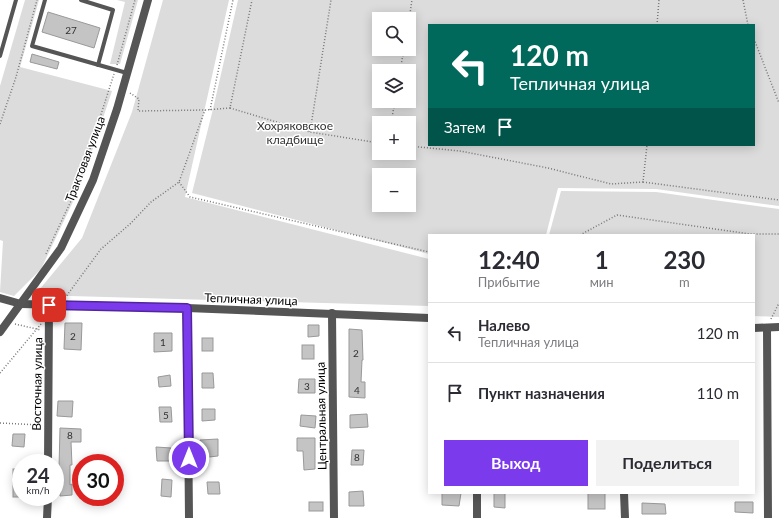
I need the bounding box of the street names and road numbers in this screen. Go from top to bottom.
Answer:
street label: Трактовая улица [62,114,108,204]
street label: Тепличная улица [204,290,298,308]
street label: Восточная улица [29,337,45,431]
street label: Центральная улица [313,362,329,470]

